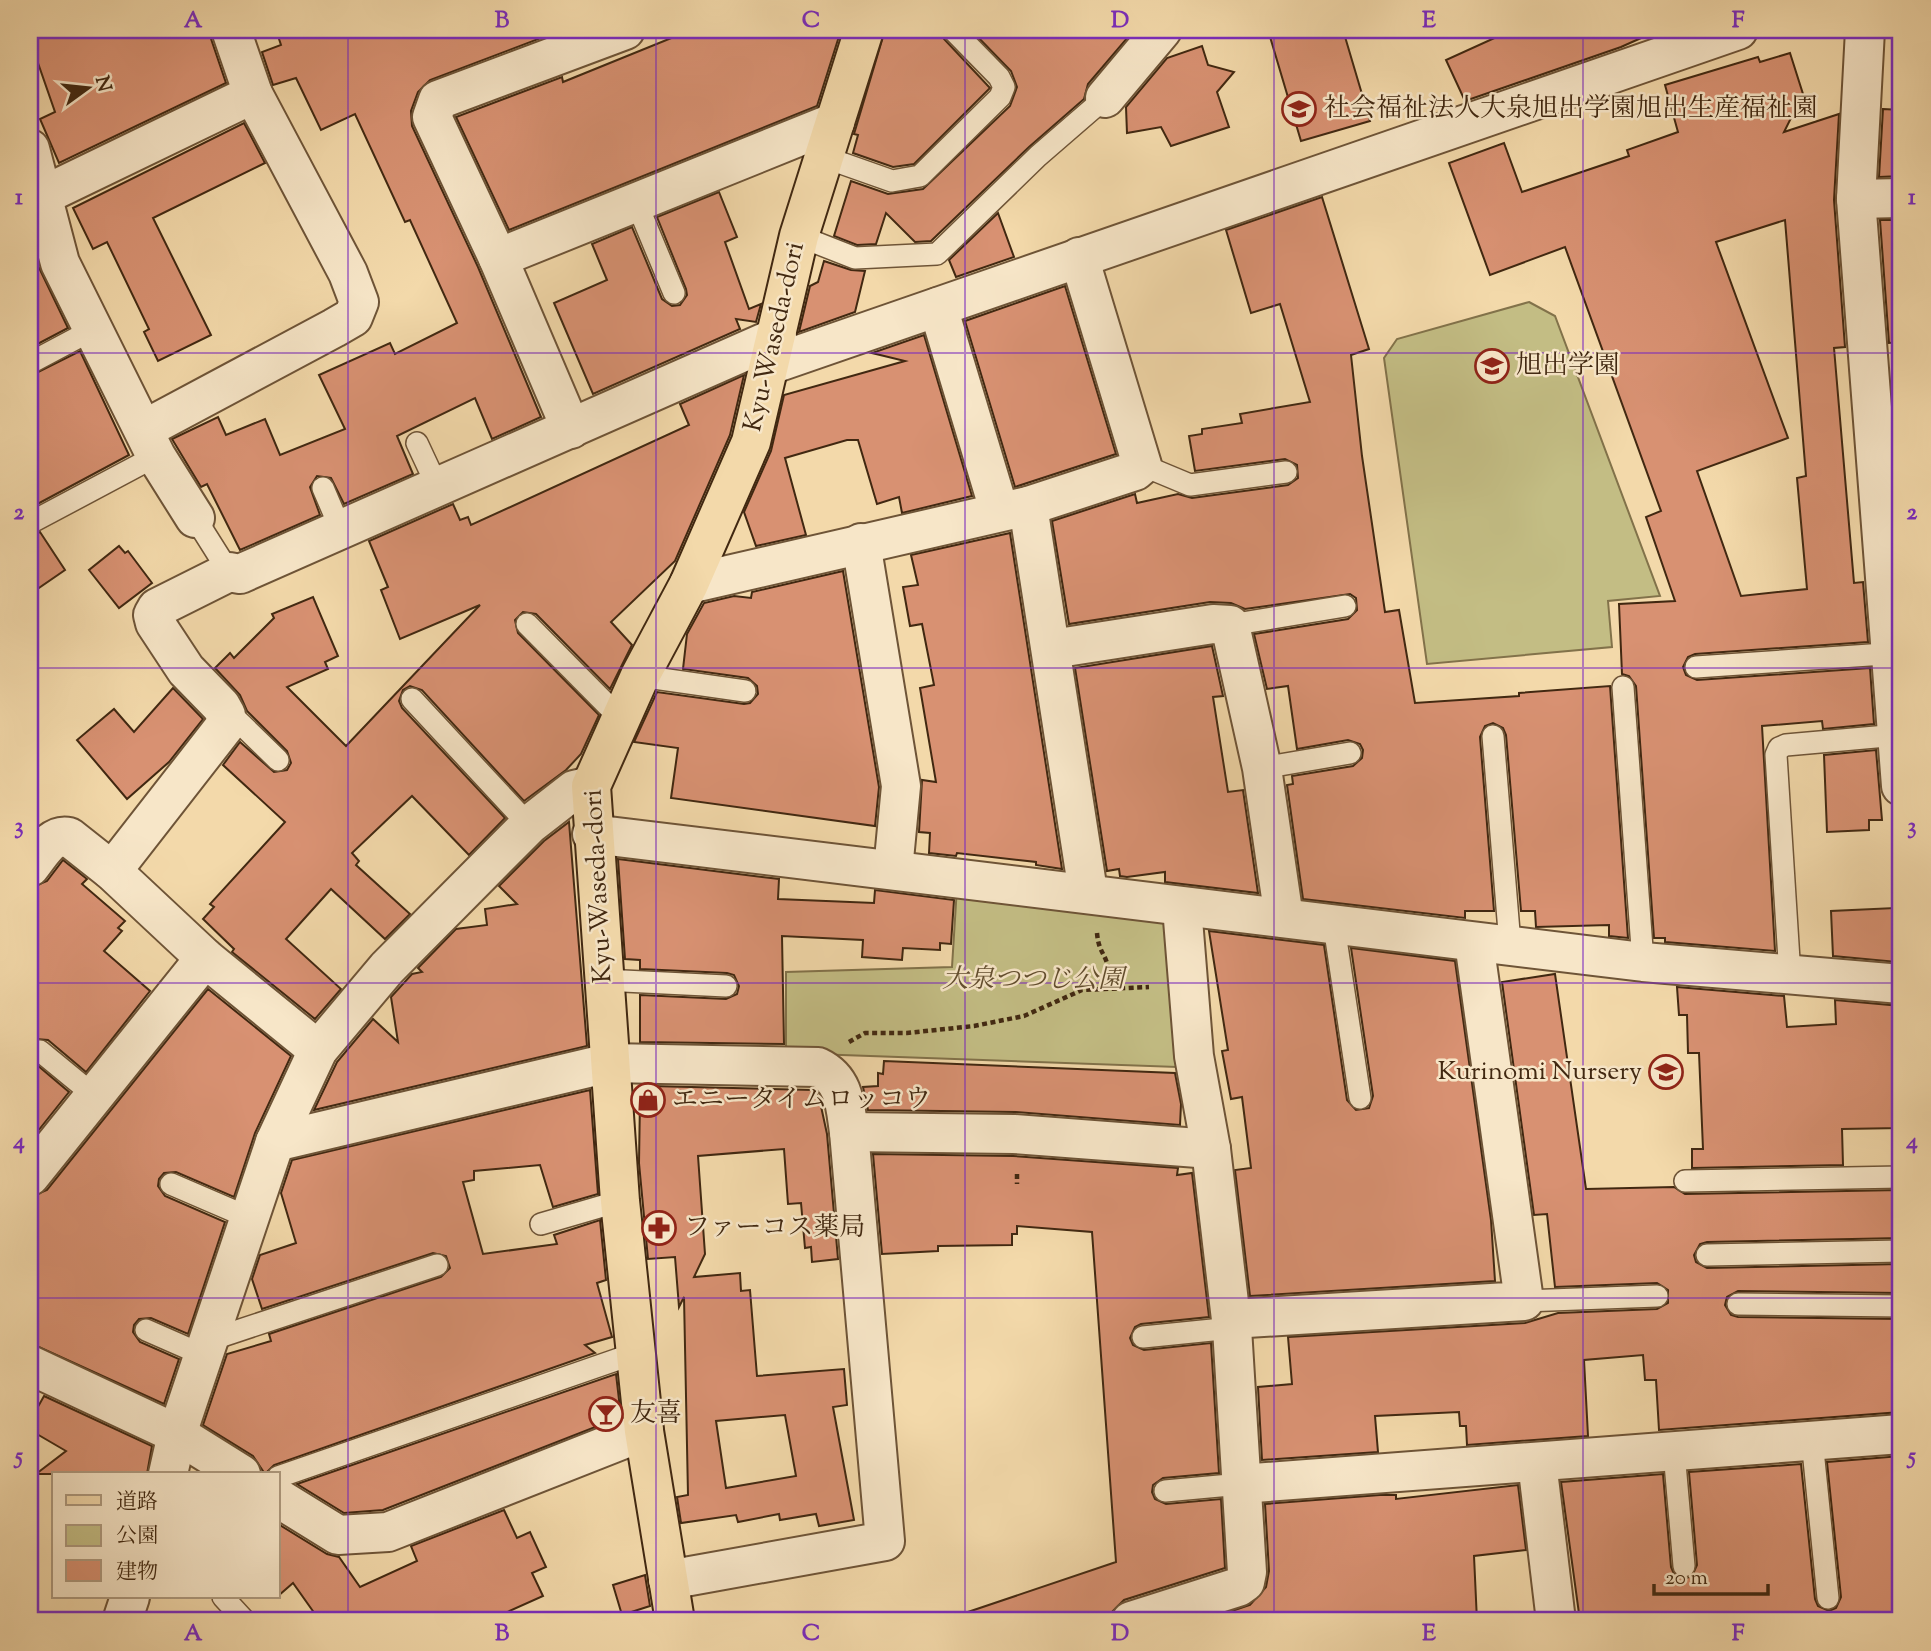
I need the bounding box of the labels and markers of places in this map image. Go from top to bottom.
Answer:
school or university icon: 社会福祉法人大泉旭出学園旭出生産福祉園 [1280,90,1318,128]
place label: 社会福祉法人大泉旭出学園旭出生産福祉園 [1324,91,1818,128]
school or university icon: 旭出学園 [1473,347,1511,385]
place label: 旭出学園 [1516,348,1620,385]
school or university icon: Kurinomi Nursery [1647,1053,1685,1091]
place label: Kurinomi Nursery [1438,1054,1642,1091]
shop icon: エニータイムロッコウ [629,1081,667,1119]
place label: エニータイムロッコウ [672,1082,931,1119]
pharmacy icon: ファーコス薬局 [640,1209,678,1247]
place label: ファーコス薬局 [684,1210,865,1247]
bar icon: 友喜 [587,1395,625,1433]
place label: 友喜 [630,1396,682,1433]

